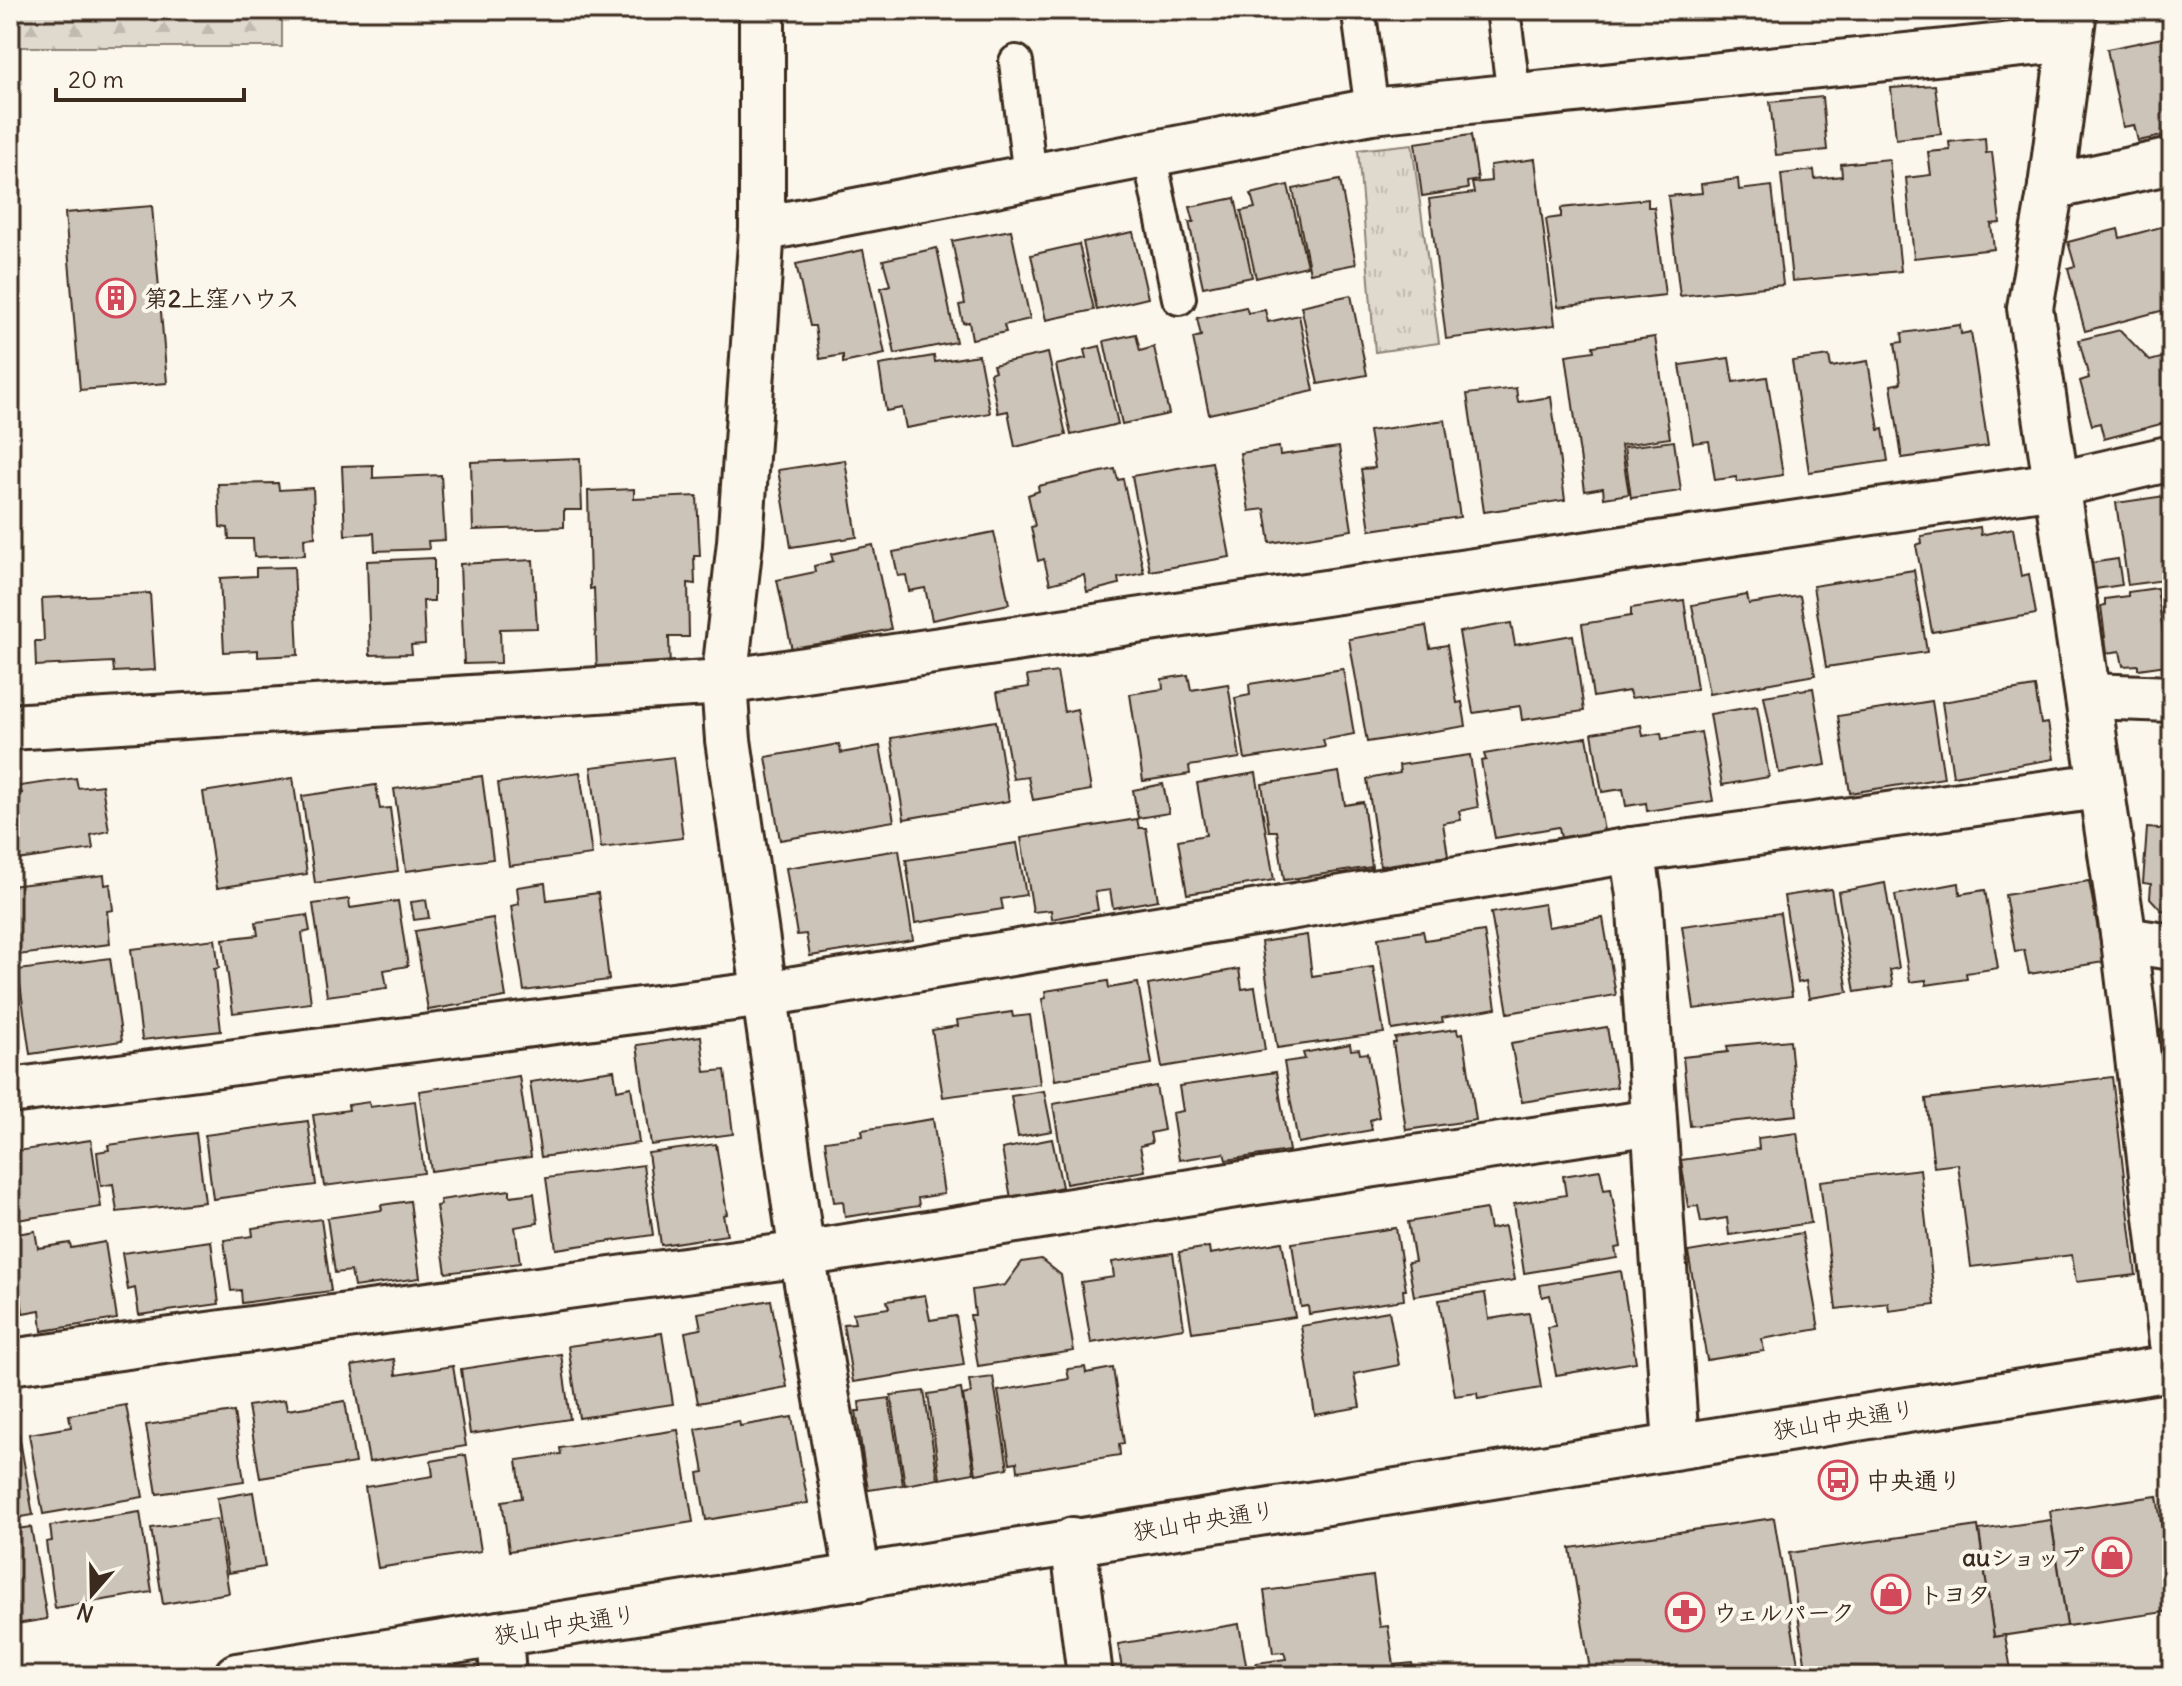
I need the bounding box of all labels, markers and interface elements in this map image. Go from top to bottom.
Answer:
scale bar [56,52,244,102]
text: 20 m [68,64,124,94]
building icon: 第2上窪ハウス [95,277,137,319]
place label: 第2上窪ハウス [144,283,300,313]
street label: 狭山中央通り [1771,1393,1917,1445]
bus stop icon: 中央通り [1817,1459,1859,1501]
place label: 中央通り [1866,1465,1962,1495]
street label: 狭山中央通り [1131,1494,1277,1546]
shop icon: auショップ [2091,1536,2133,1578]
place label: auショップ [1962,1542,2084,1572]
north arrow [52,1554,132,1634]
shop icon: トヨタ [1870,1573,1912,1615]
place label: トヨタ [1919,1579,1991,1609]
pharmacy icon: ウェルパーク [1664,1591,1706,1633]
text: N [73,1597,97,1629]
place label: ウェルパーク [1713,1597,1855,1627]
street label: 狭山中央通り [492,1598,638,1650]

